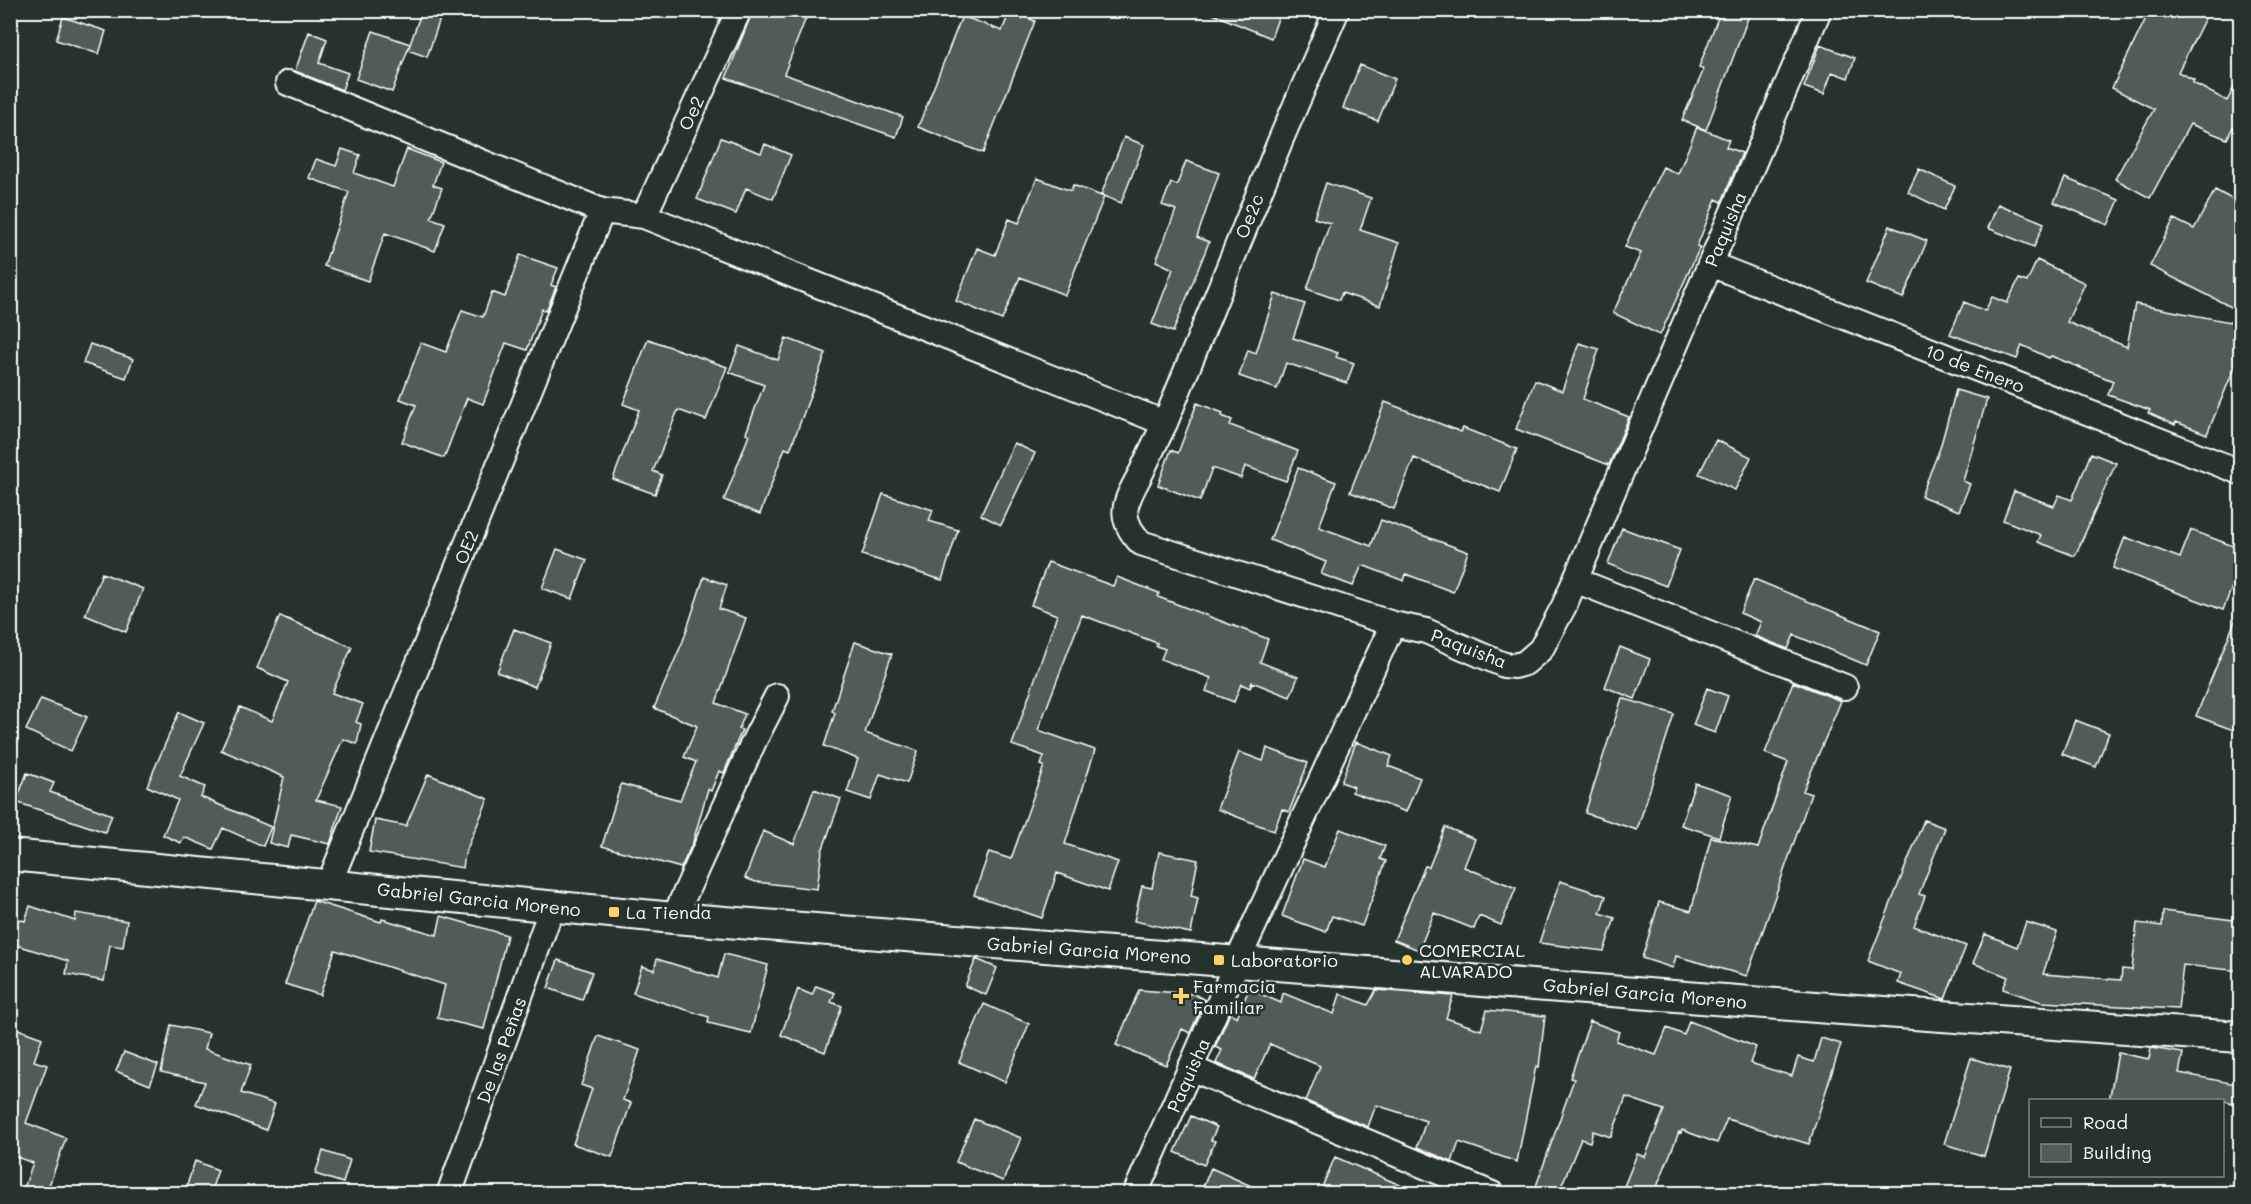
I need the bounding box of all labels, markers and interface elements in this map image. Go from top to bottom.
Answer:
street label: Oe2 [673,92,709,134]
street label: Paquisha [1698,188,1752,270]
street label: Oe2c [1229,190,1269,242]
street label: 10 de Enero [1922,338,2028,398]
street label: OE2 [448,526,484,568]
street label: Paquisha [1428,623,1510,673]
street label: Gabriel Garcia Moreno [376,876,582,922]
place label: La Tienda [626,900,712,924]
marker: La Tienda [607,905,621,919]
street label: Gabriel Garcia Moreno [986,931,1192,969]
place label: COMERCIAL ALVARADO [1419,938,1525,983]
place label: Laboratorio [1231,948,1338,972]
marker: Laboratorio [1212,953,1226,967]
marker: COMERCIAL ALVARADO [1400,953,1414,967]
street label: Gabriel Garcia Moreno [1542,972,1748,1014]
place label: Farmacia Familiar [1193,974,1276,1019]
marker: Farmacia Familiar [1174,989,1188,1003]
street label: De las Peñas [471,993,531,1107]
street label: Paquisha [1161,1034,1215,1116]
legend [2029,1099,2224,1177]
text: Road [2083,1110,2128,1134]
text: Building [2083,1140,2151,1164]

